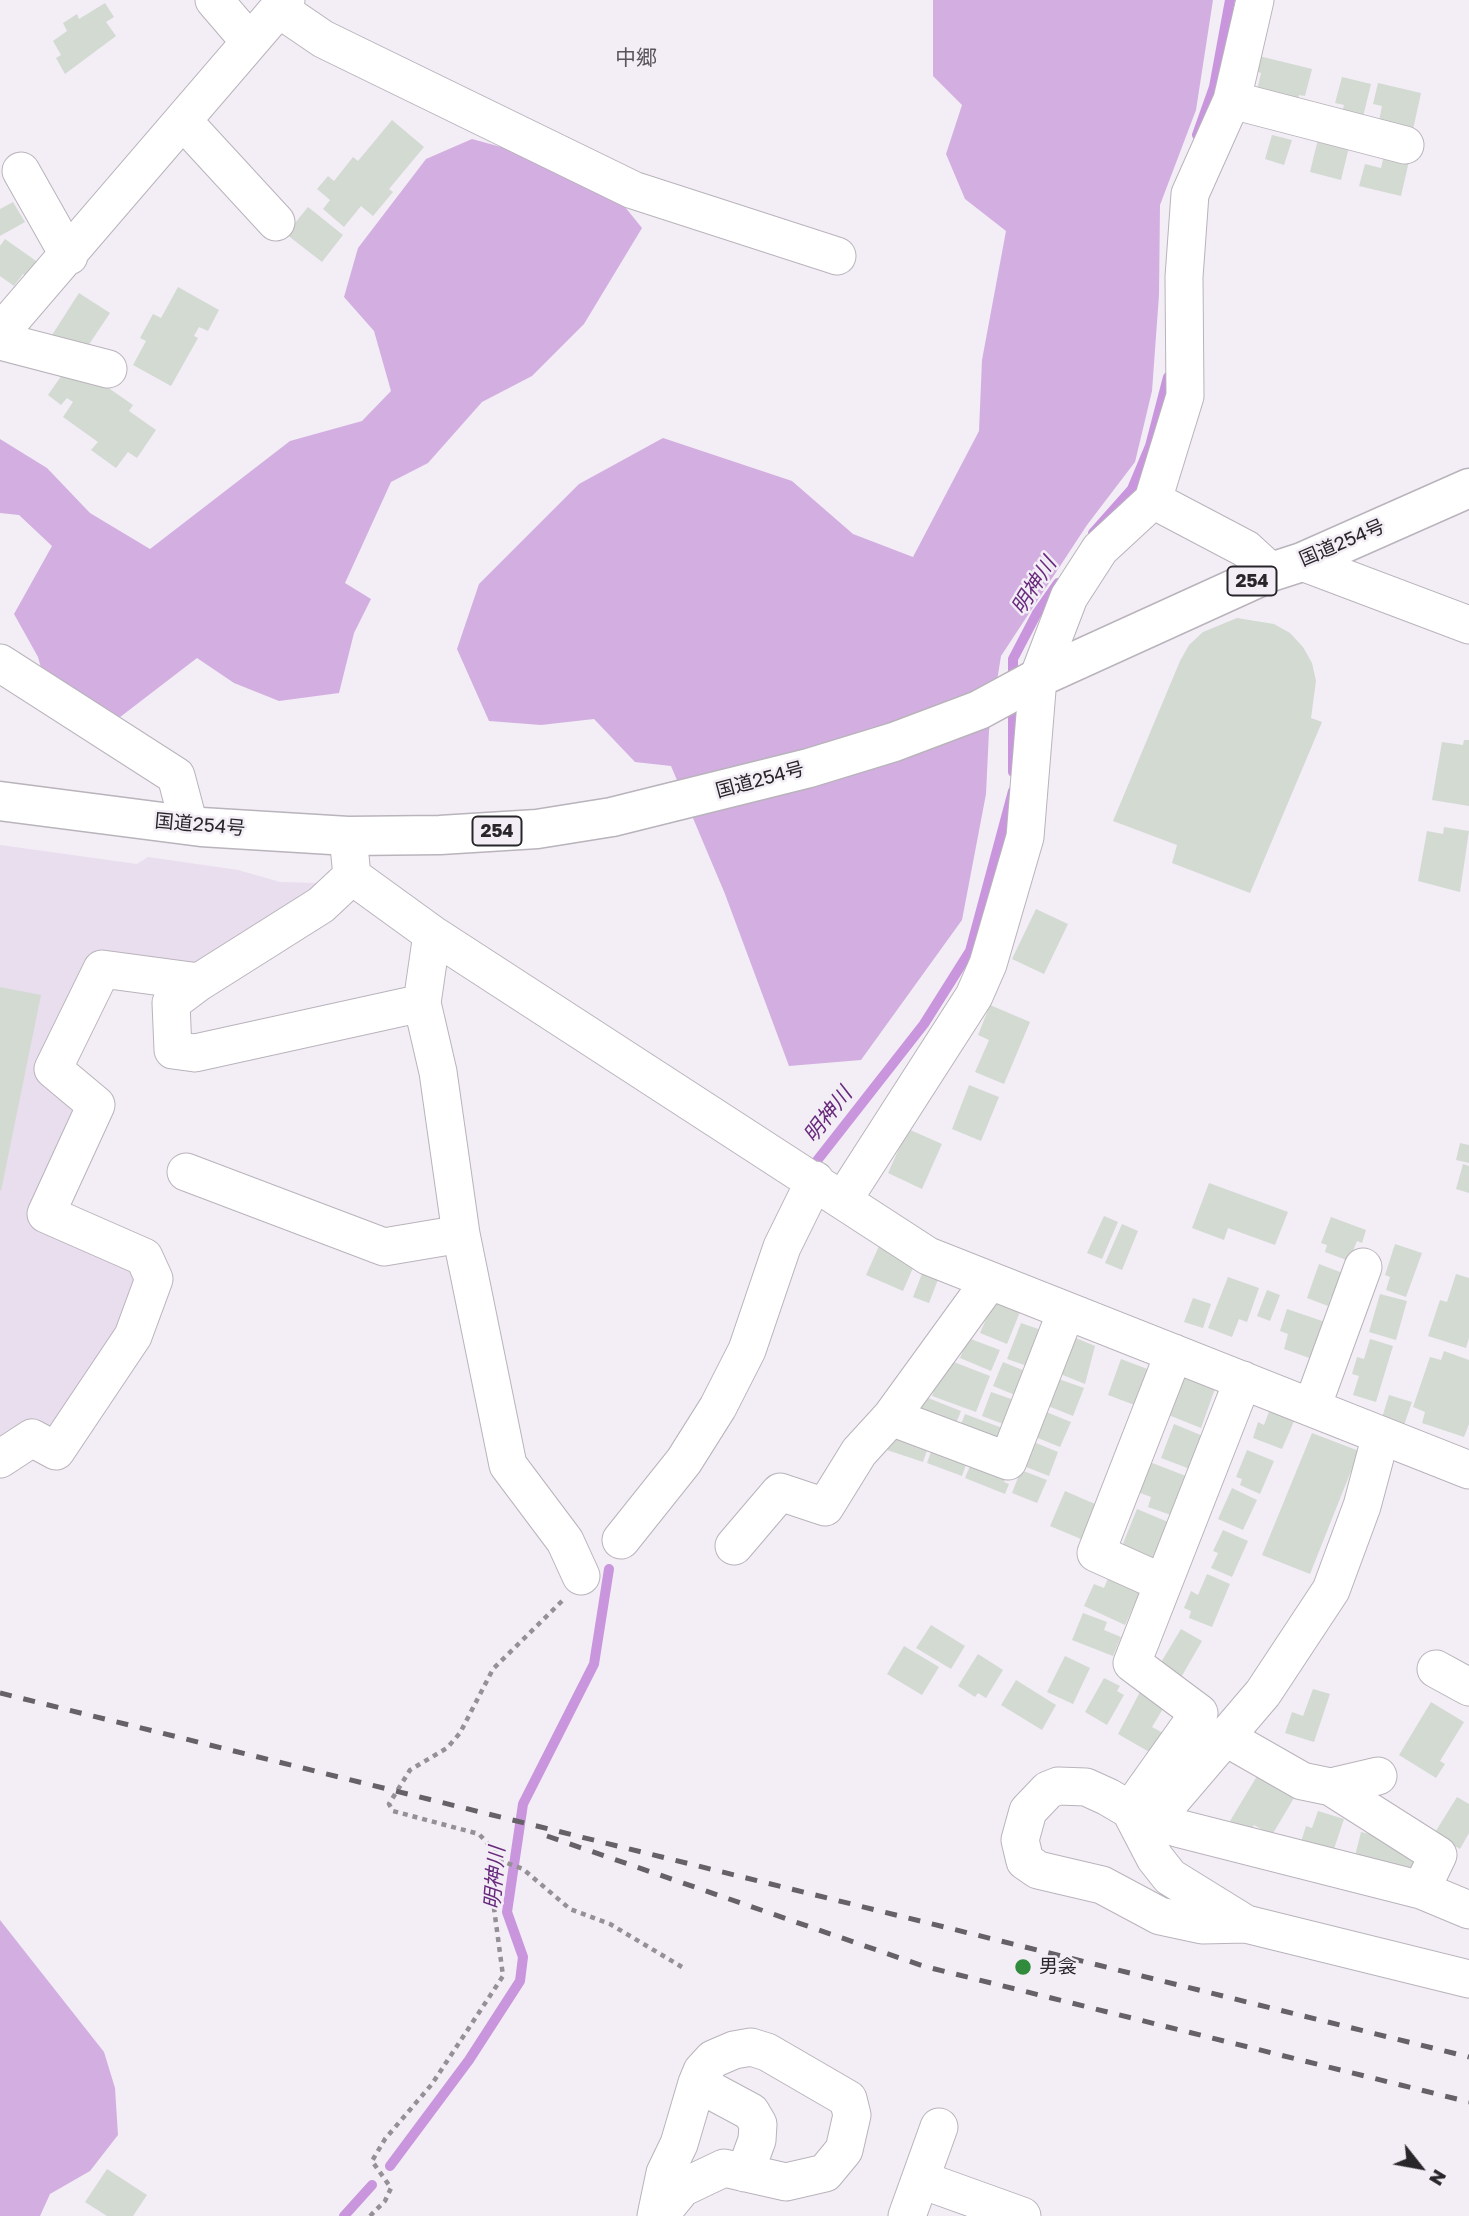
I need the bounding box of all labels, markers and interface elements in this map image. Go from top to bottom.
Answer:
district label: 中郷 [615,45,657,71]
street label: 国道254号 [1296,515,1388,571]
water label: 明神川 [1006,553,1062,619]
road number: 254 [1228,566,1276,596]
street label: 国道254号 [713,757,807,803]
street label: 国道254号 [154,810,246,840]
road number: 254 [472,816,522,846]
water label: 明神川 [799,1082,857,1148]
water label: 明神川 [480,1846,510,1910]
place label: 男衾 [1039,1956,1077,1978]
marker: 男衾 [1013,1957,1033,1977]
north arrow [1385,2132,1455,2202]
text: N [1425,2166,1452,2190]

